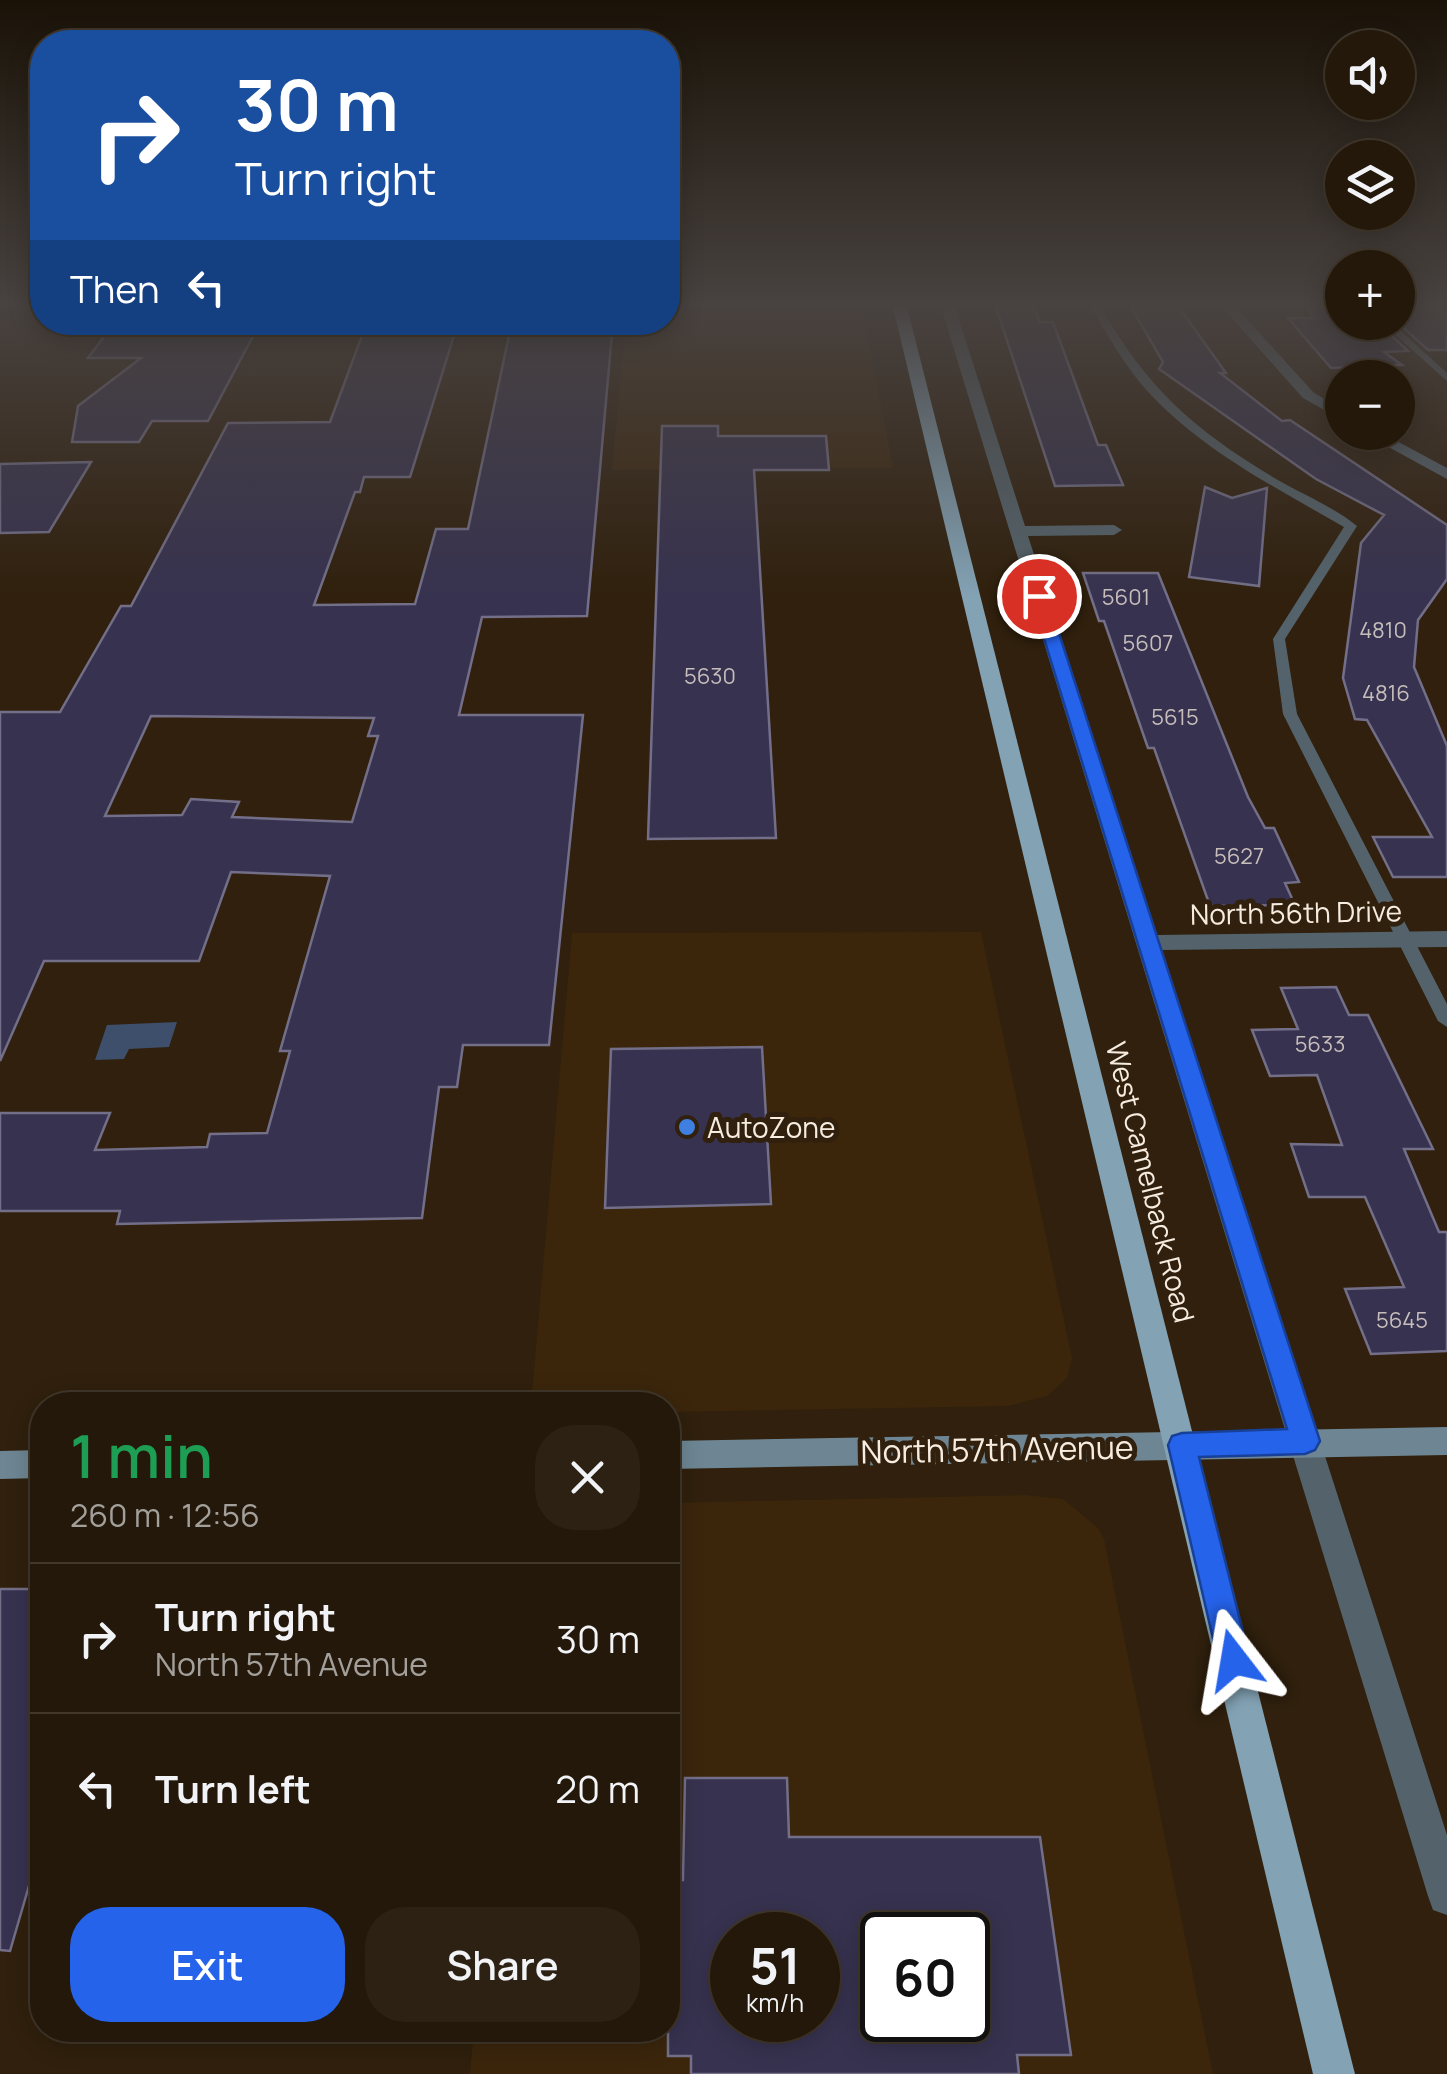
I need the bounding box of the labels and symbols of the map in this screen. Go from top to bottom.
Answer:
pin [997,554,1082,639]
house number: 5601 [1102,582,1150,612]
house number: 4810 [1359,615,1407,645]
house number: 5607 [1123,628,1173,658]
house number: 5630 [684,661,736,691]
house number: 4816 [1362,678,1410,708]
house number: 5615 [1151,702,1199,732]
house number: 5627 [1214,841,1264,871]
street label: North 56th Drive [1190,891,1402,933]
house number: 5633 [1295,1029,1345,1059]
street label: West Camelback Road [1098,1038,1204,1326]
place label: AutoZone [707,1108,835,1146]
marker: AutoZone [676,1116,698,1138]
house number: 5645 [1376,1305,1428,1335]
street label: North 57th Avenue [860,1425,1134,1473]
position arrow [1182,1608,1286,1712]
speed limit sign: 60 [860,1912,990,2042]

